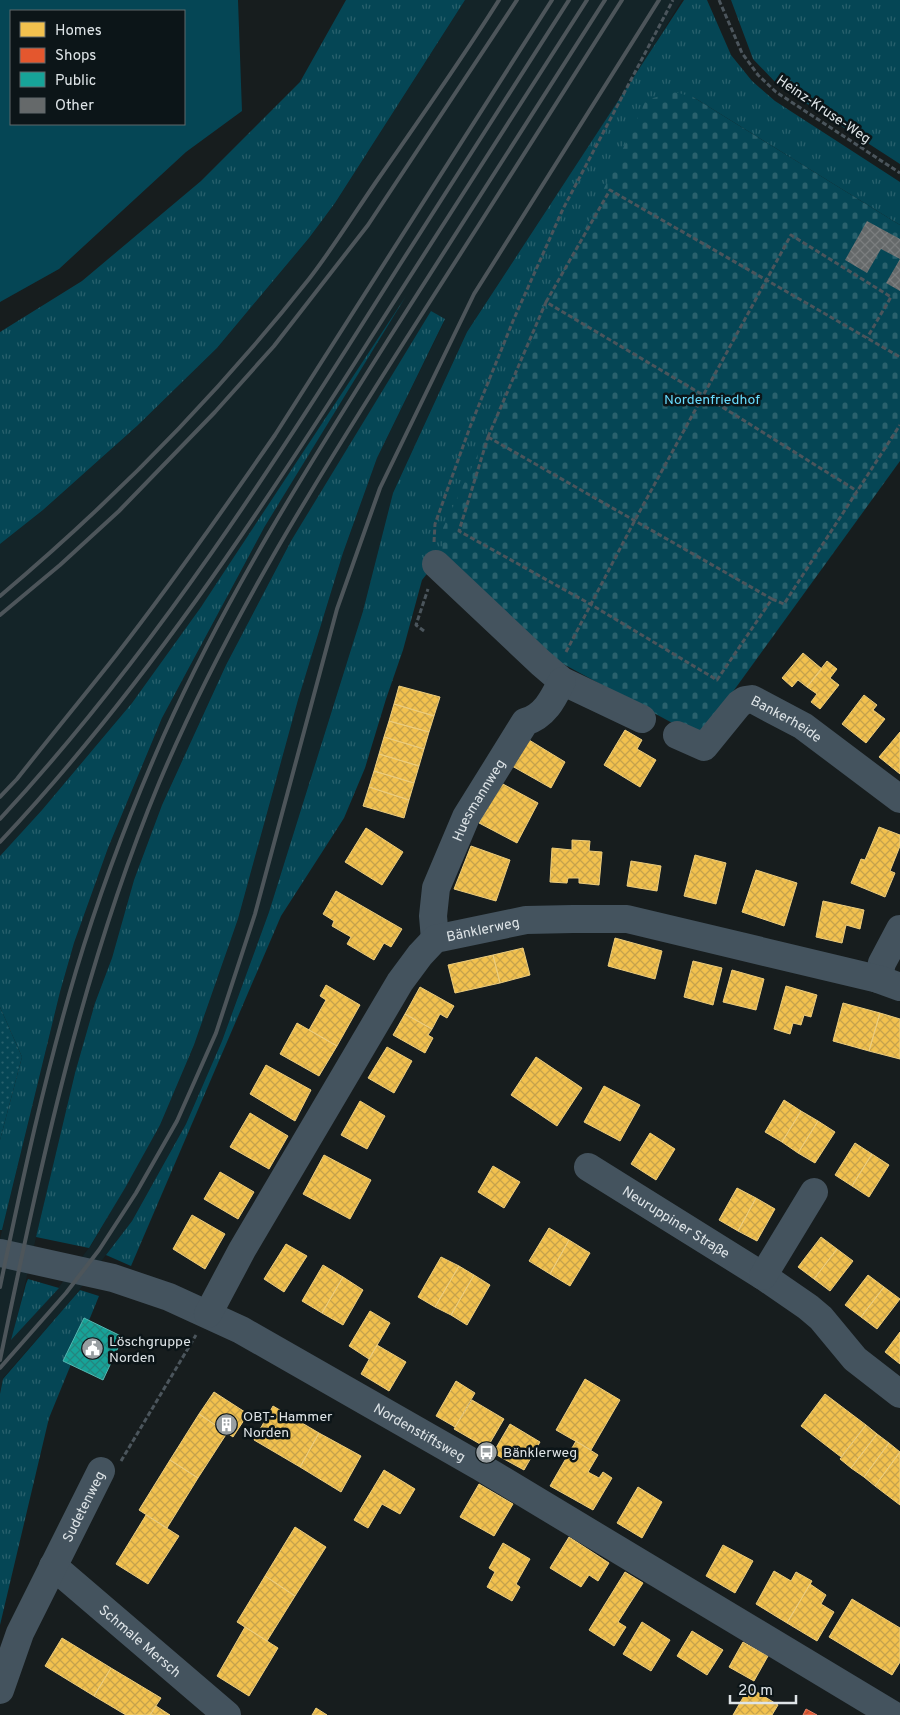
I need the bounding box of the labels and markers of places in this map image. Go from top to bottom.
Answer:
place label: Löschgruppe Norden [109,1334,191,1367]
public building icon: Löschgruppe Norden [81,1337,105,1361]
place label: OBT- Hammer Norden [243,1409,333,1442]
building icon: OBT- Hammer Norden [215,1412,239,1436]
bus stop icon: Bänklerweg [475,1440,499,1464]
place label: Bänklerweg [503,1445,577,1462]

